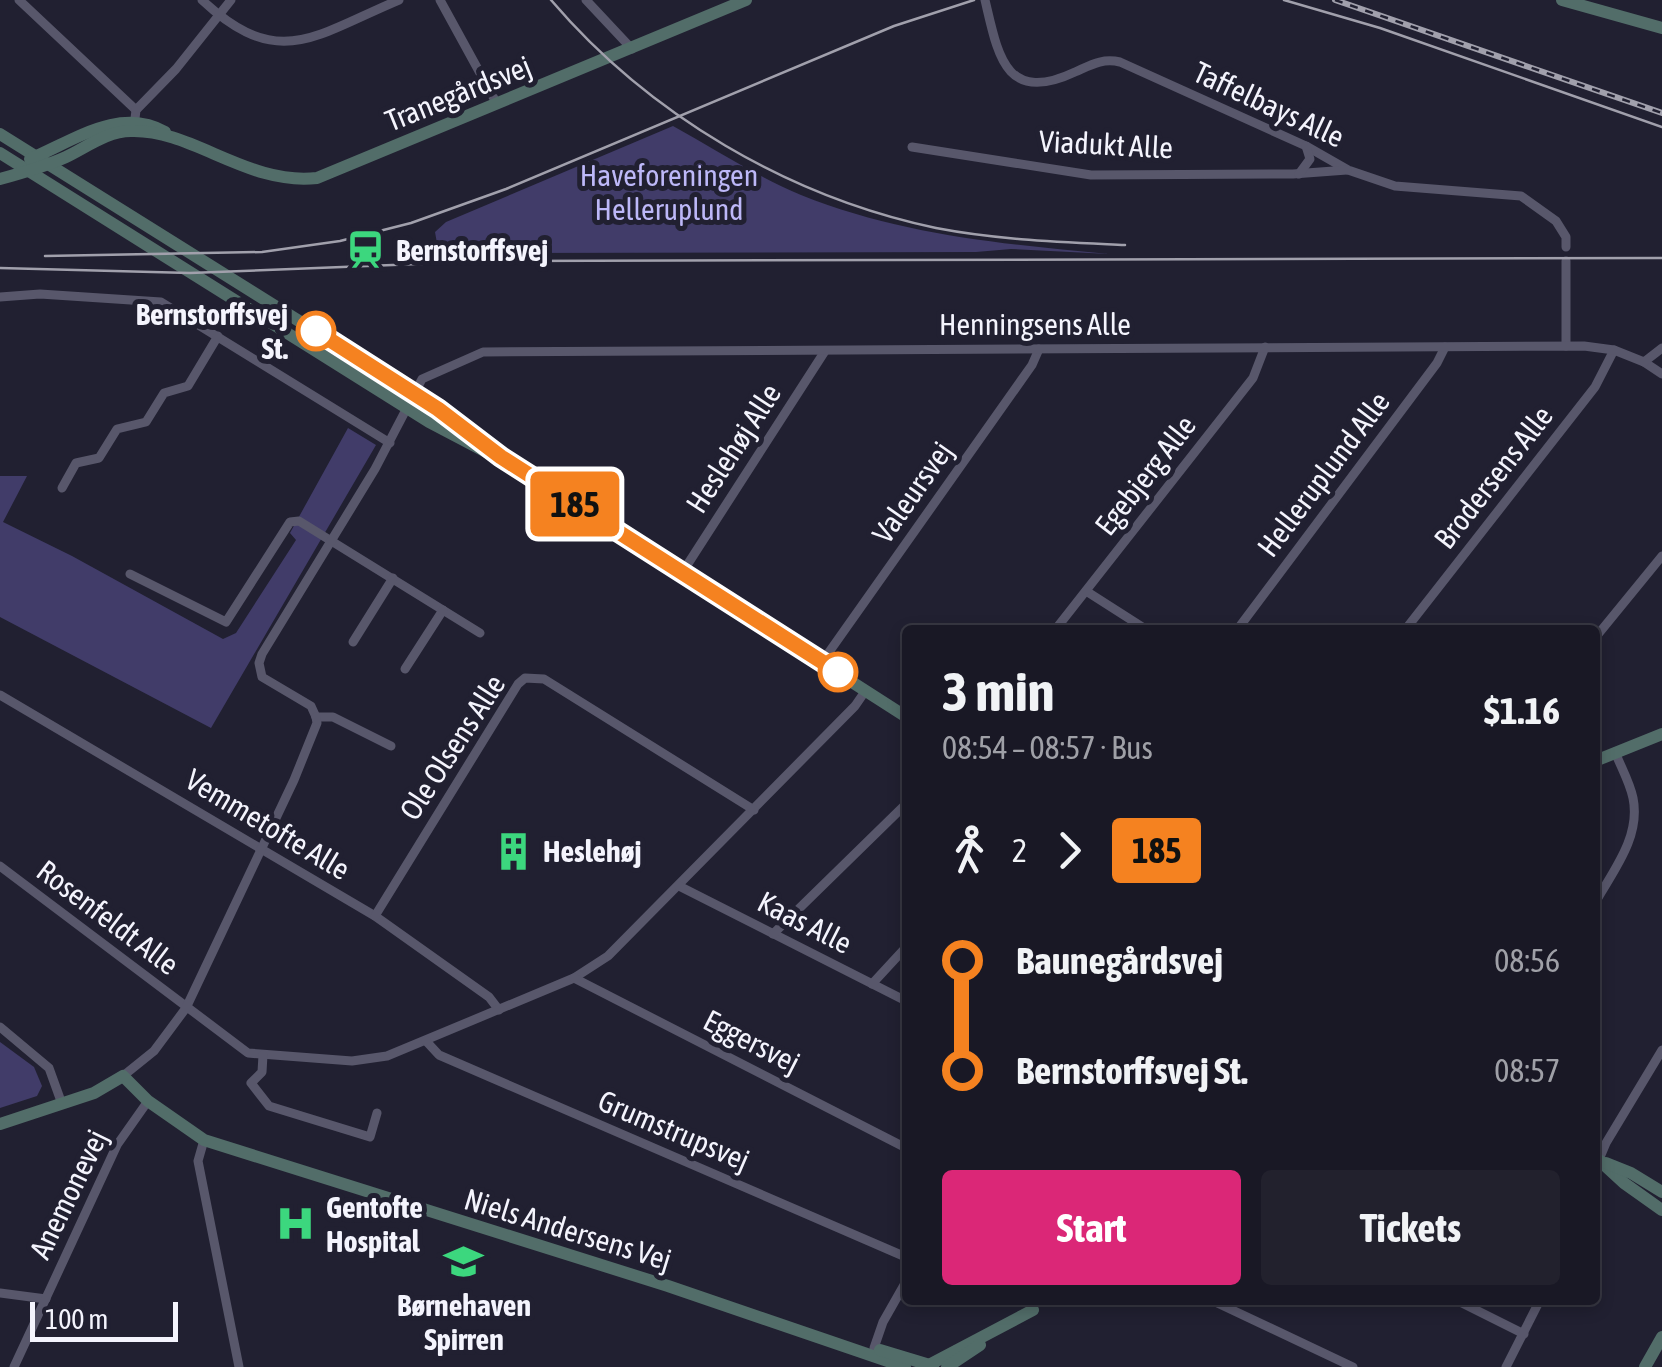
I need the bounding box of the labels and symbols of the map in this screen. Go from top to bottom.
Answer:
street label: Tranegårdsvej [380,48,536,138]
street label: Taffelbays Alle [1188,54,1350,154]
street label: Viadukt Alle [1038,124,1174,164]
park label: Haveforeningen Helleruplund [580,158,758,226]
station icon: Bernstorffsvej [345,229,387,271]
place label: Bernstorffsvej [396,233,548,267]
place label: Bernstorffsvej St. [136,297,288,365]
street label: Henningsens Alle [939,307,1131,341]
marker: Bernstorffsvej St. [297,312,335,350]
street label: Heslehøj Alle [679,377,787,519]
street label: Helleruplund Alle [1250,385,1396,563]
street label: Brodersens Alle [1427,399,1559,555]
street label: Egebjerg Alle [1088,408,1202,542]
street label: Valeursvej [865,435,959,549]
line badge: 185 [518,472,632,536]
unlabelled marker [819,653,857,691]
street label: Ole Olsens Alle [393,668,511,826]
street label: Vemmetofte Alle [180,762,356,886]
building icon: Heslehøj [492,830,534,872]
place label: Heslehøj [543,834,641,868]
street label: Rosenfeldt Alle [31,853,185,981]
street label: Kaas Alle [752,884,858,960]
street label: Eggersvej [698,1002,806,1080]
street label: Grumstrupsvej [593,1083,755,1177]
street label: Anemonevej [22,1124,114,1264]
street label: Niels Andersens Vej [460,1181,676,1277]
place label: Gentofte Hospital [326,1190,423,1258]
hospital icon: Gentofte Hospital [275,1203,317,1245]
school or university icon: Børnehaven Spirren [443,1240,485,1282]
place label: Børnehaven Spirren [397,1288,531,1356]
scale bar [30,1297,178,1342]

